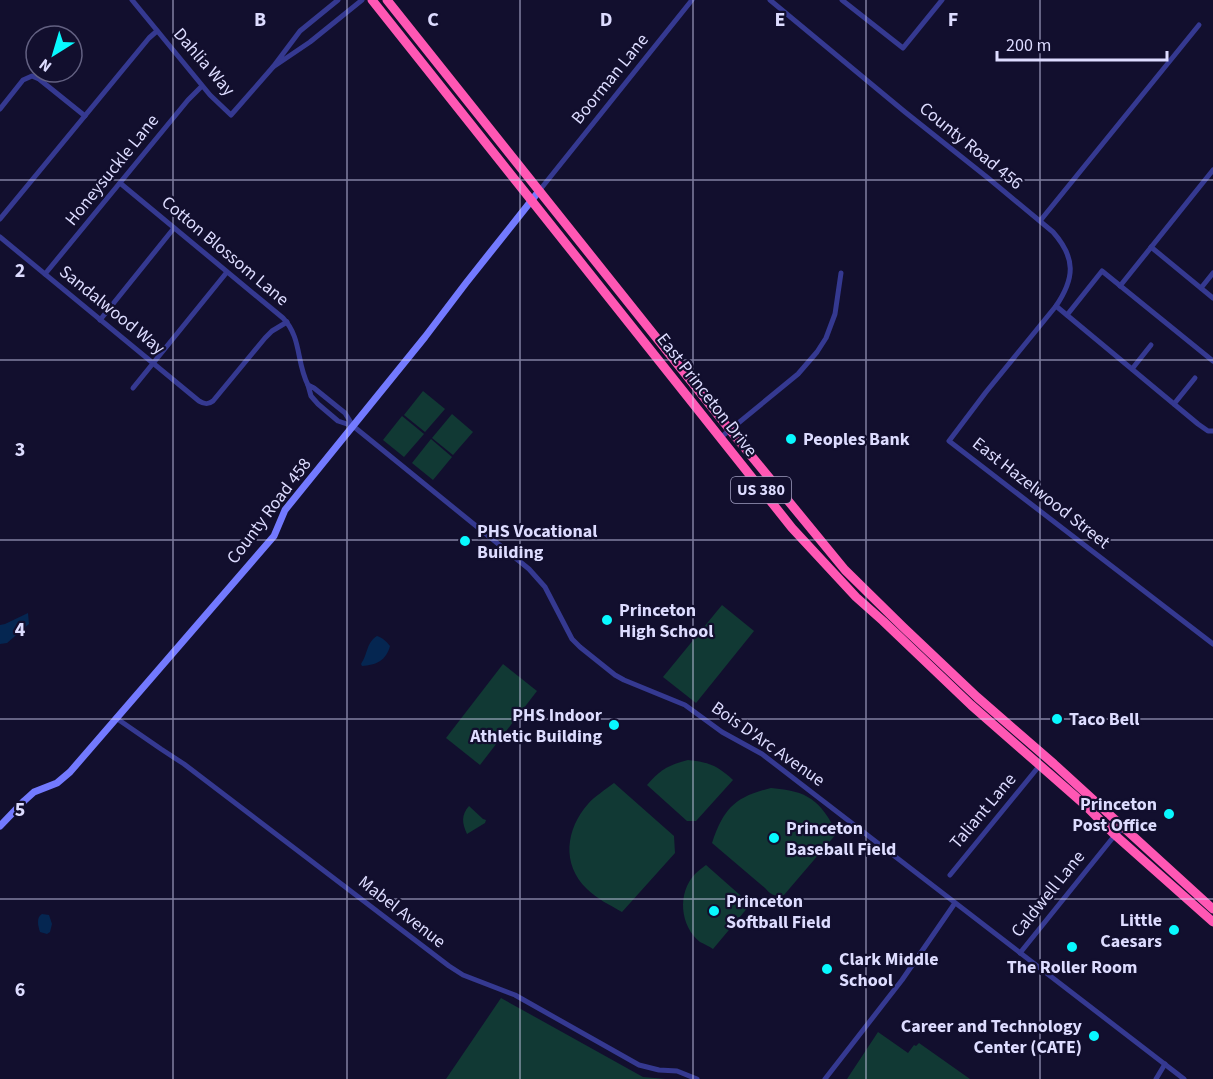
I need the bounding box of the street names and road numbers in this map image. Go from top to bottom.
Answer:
street label: Dahlia Way [167,22,241,102]
street label: Boorman Lane [566,28,654,130]
street label: County Road 456 [914,96,1028,196]
street label: Honeysuckle Lane [59,109,165,231]
street label: Cotton Blossom Lane [156,190,294,312]
street label: Sandalwood Way [54,260,171,361]
street label: East Princeton Drive [651,328,763,462]
street label: East Hazelwood Street [967,431,1115,555]
street label: County Road 458 [221,453,317,569]
road number: US 380 [731,477,791,503]
street label: Bois D'Arc Avenue [706,695,830,793]
street label: Taliant Lane [944,768,1022,854]
street label: Caldwell Lane [1005,845,1091,943]
street label: Mabel Avenue [353,870,451,954]

